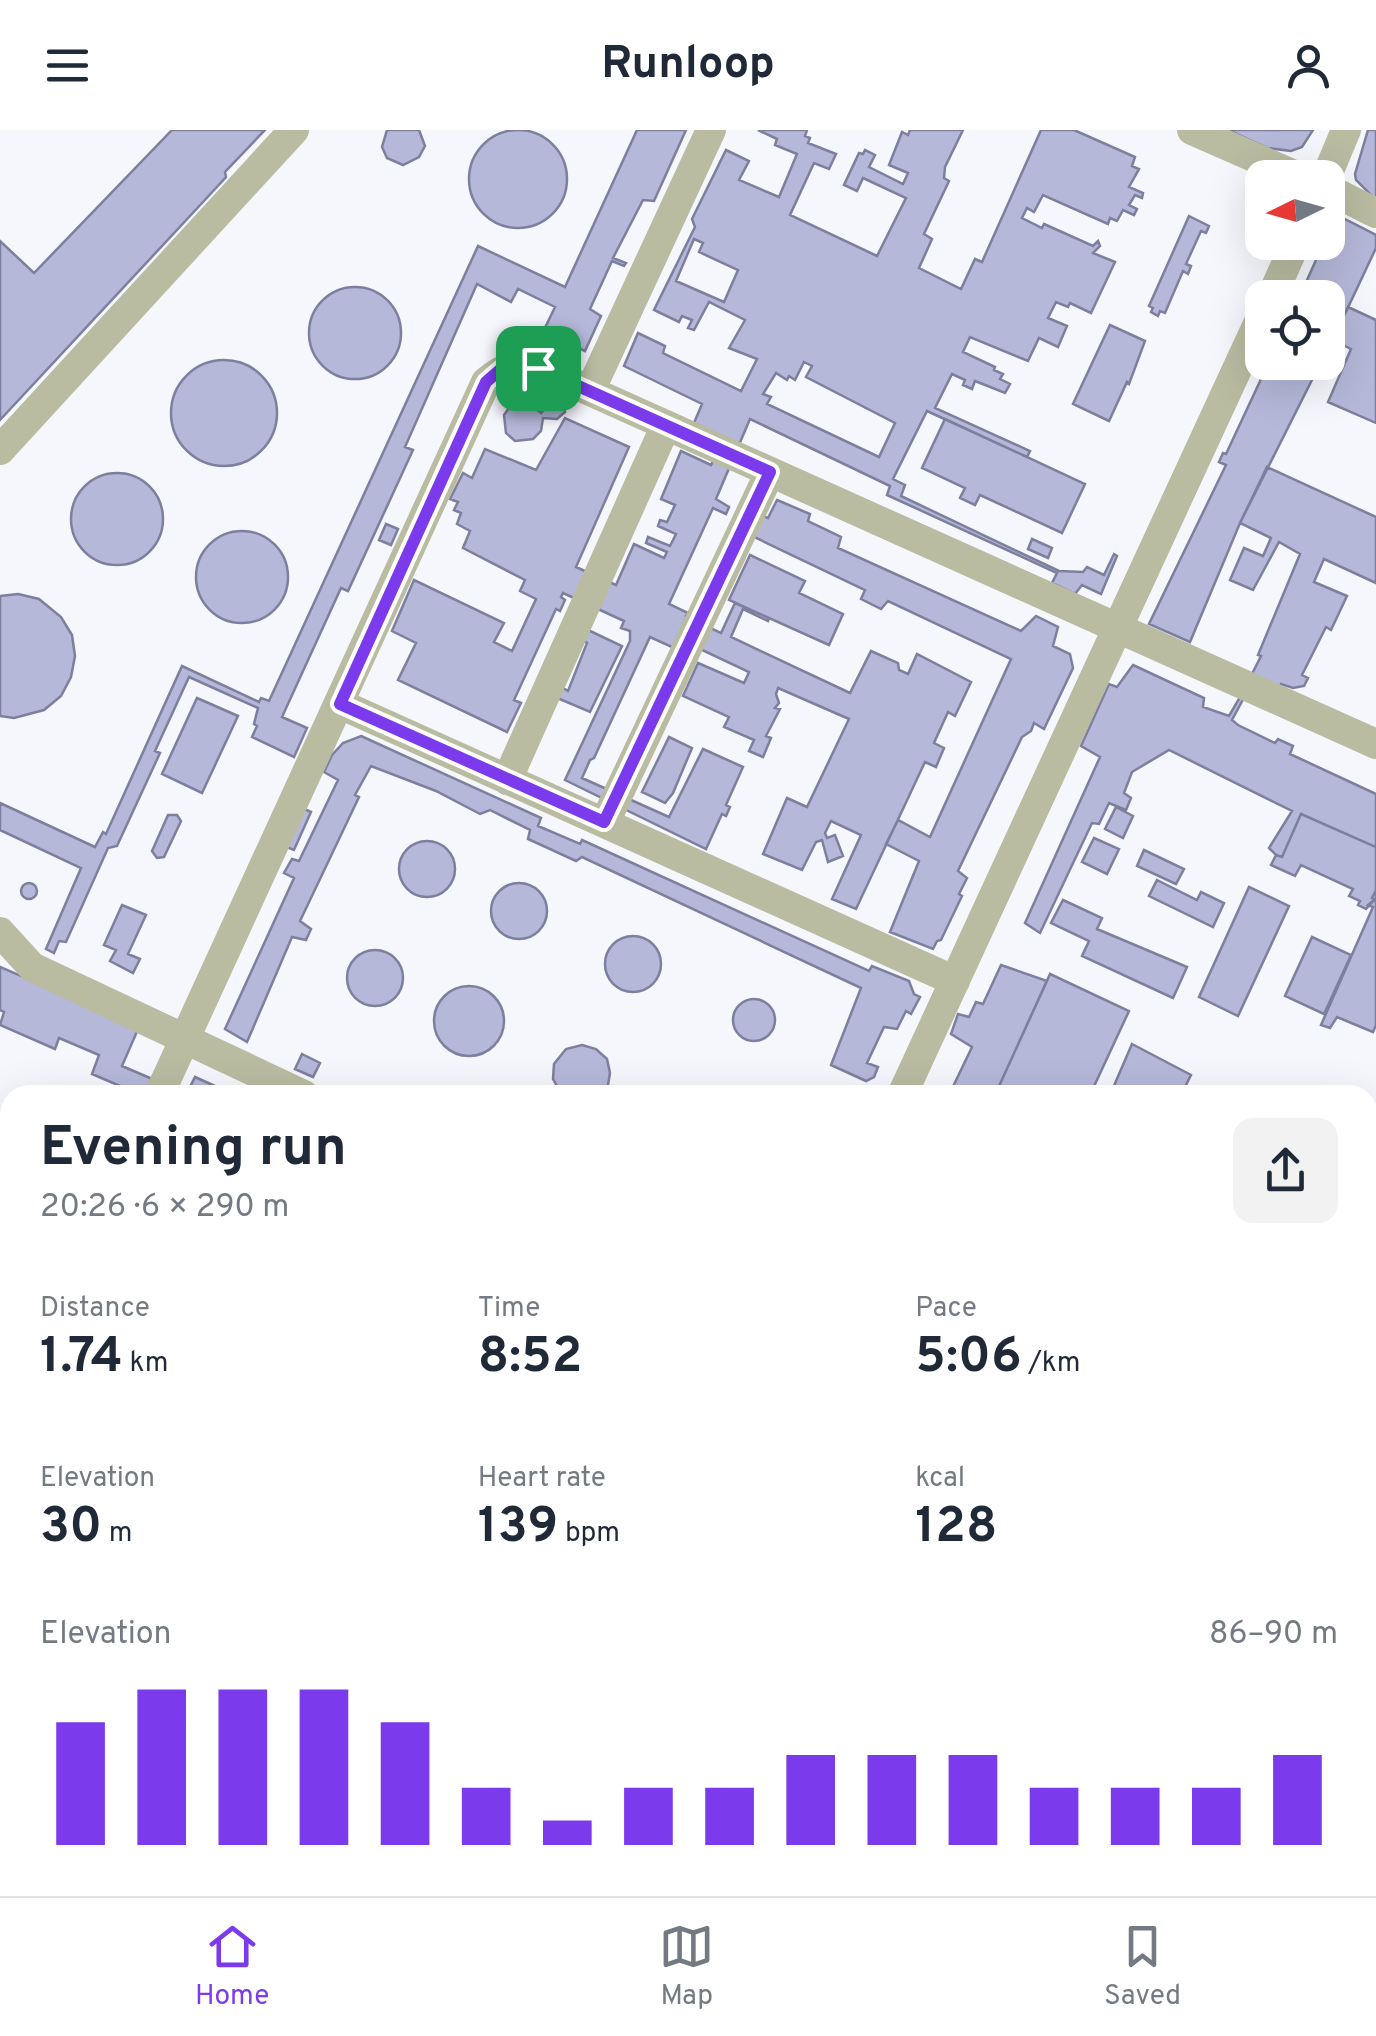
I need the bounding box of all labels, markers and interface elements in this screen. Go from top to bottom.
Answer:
text: Runloop [601,37,775,94]
icon: menu [40,38,95,93]
icon: person [1281,38,1336,93]
north arrow [1245,160,1345,260]
map controls [1245,160,1345,380]
button: locate [1245,280,1345,380]
pin [496,326,581,411]
icon: arrive [511,341,566,396]
text: Evening run [40,1115,347,1185]
button: share [1233,1118,1338,1223]
text: 20:26 · 6 × 290 m [40,1188,289,1228]
text: Distance [40,1291,150,1327]
text: Time [478,1291,540,1327]
text: Pace [915,1291,977,1327]
text: 1.74 [40,1327,123,1390]
text: 8:52 [478,1327,582,1390]
text: 5:06 [915,1327,1022,1390]
text: km [123,1346,168,1382]
text: /km [1022,1346,1080,1382]
text: Elevation [40,1461,155,1497]
text: Heart rate [478,1461,606,1497]
text: kcal [915,1461,965,1497]
text: 30 [40,1497,102,1560]
text: 139 [478,1497,558,1560]
text: 128 [915,1497,997,1560]
text: m [102,1516,132,1552]
text: bpm [558,1516,620,1552]
text: Elevation [40,1615,172,1655]
text: 86–90 m [1209,1615,1338,1655]
tab: Home [195,1919,269,2015]
tab: Map [659,1919,714,2015]
tab: Saved [1104,1919,1181,2015]

